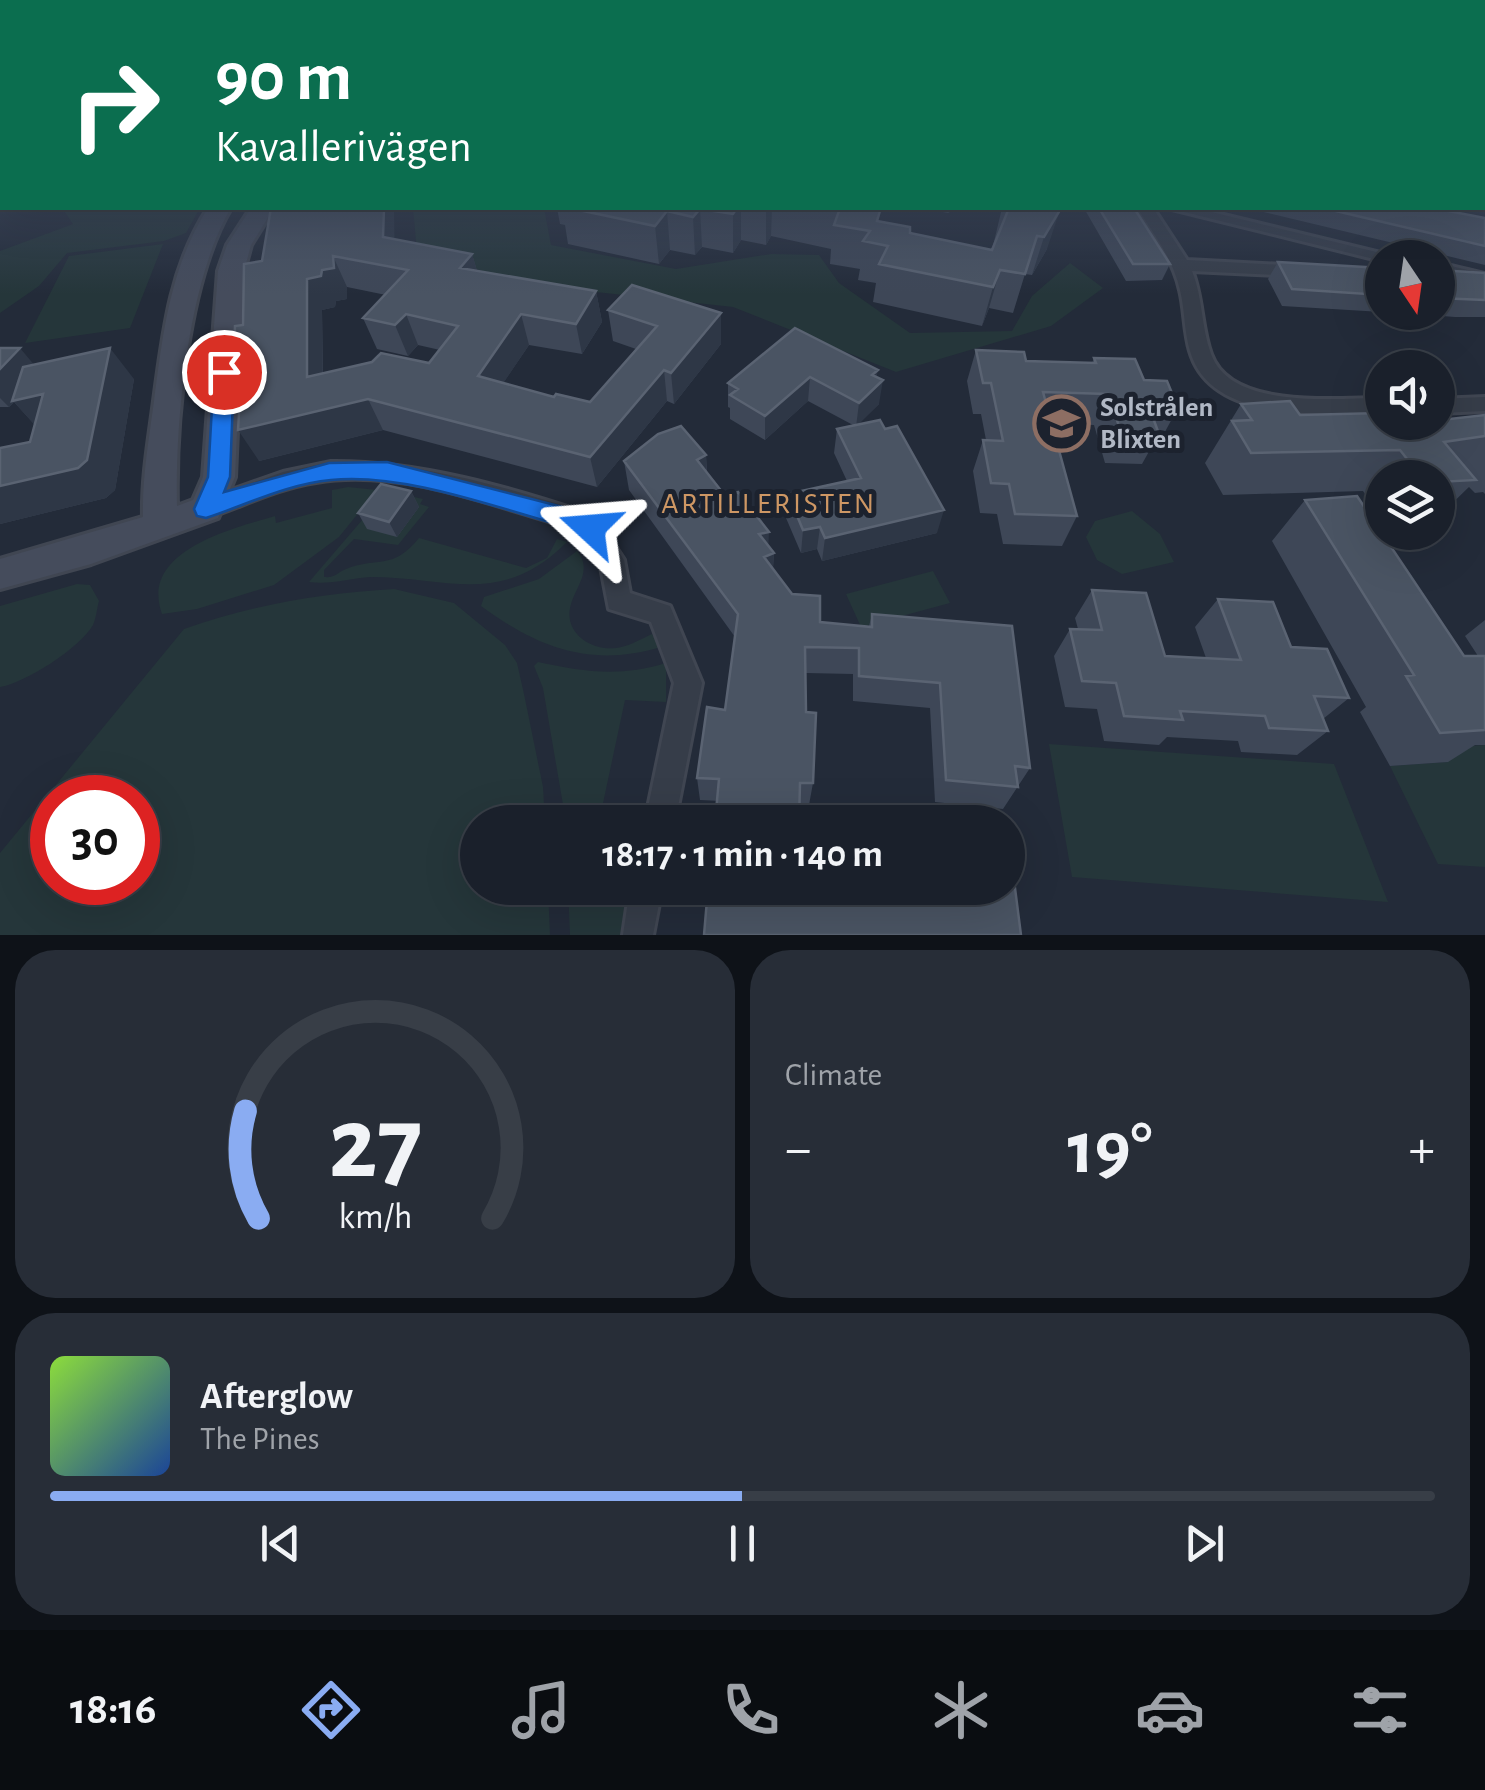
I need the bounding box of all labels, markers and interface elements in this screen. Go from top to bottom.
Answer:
icon: right [50,40,180,170]
text: 90 m [215,43,352,113]
text: Kavallerivägen [215,125,472,170]
north arrow [1365,240,1455,330]
map controls [1365,240,1455,550]
pin [182,330,267,415]
icon: arrive [197,345,252,400]
button: sound [1365,350,1455,440]
school or university icon: Solstrålen Blixten [1031,394,1091,454]
place label: Solstrålen Blixten [1100,394,1213,454]
button: layers [1365,460,1455,550]
position arrow [538,476,642,580]
district label: ARTILLERISTEN [661,489,877,519]
speed limit sign: 30 [30,775,160,905]
text: 18:17 · 1 min · 140 m [602,836,883,874]
text: Climate [785,1059,882,1091]
text: 27 [328,1093,422,1197]
text: 19° [1067,1112,1153,1187]
text: − [785,1122,811,1177]
text: + [1409,1122,1435,1177]
text: km/h [338,1199,412,1235]
text: Afterglow [200,1378,353,1416]
text: The Pines [200,1423,320,1455]
icon: previous [253,1516,308,1571]
icon: pause [715,1516,770,1571]
icon: next [1177,1516,1232,1571]
icon: directions [296,1675,366,1745]
icon: music [506,1675,576,1745]
icon: phone [716,1675,786,1745]
icon: climate [926,1675,996,1745]
icon: car [1135,1675,1205,1745]
icon: filters [1345,1675,1415,1745]
text: 18:16 [70,1687,157,1732]

